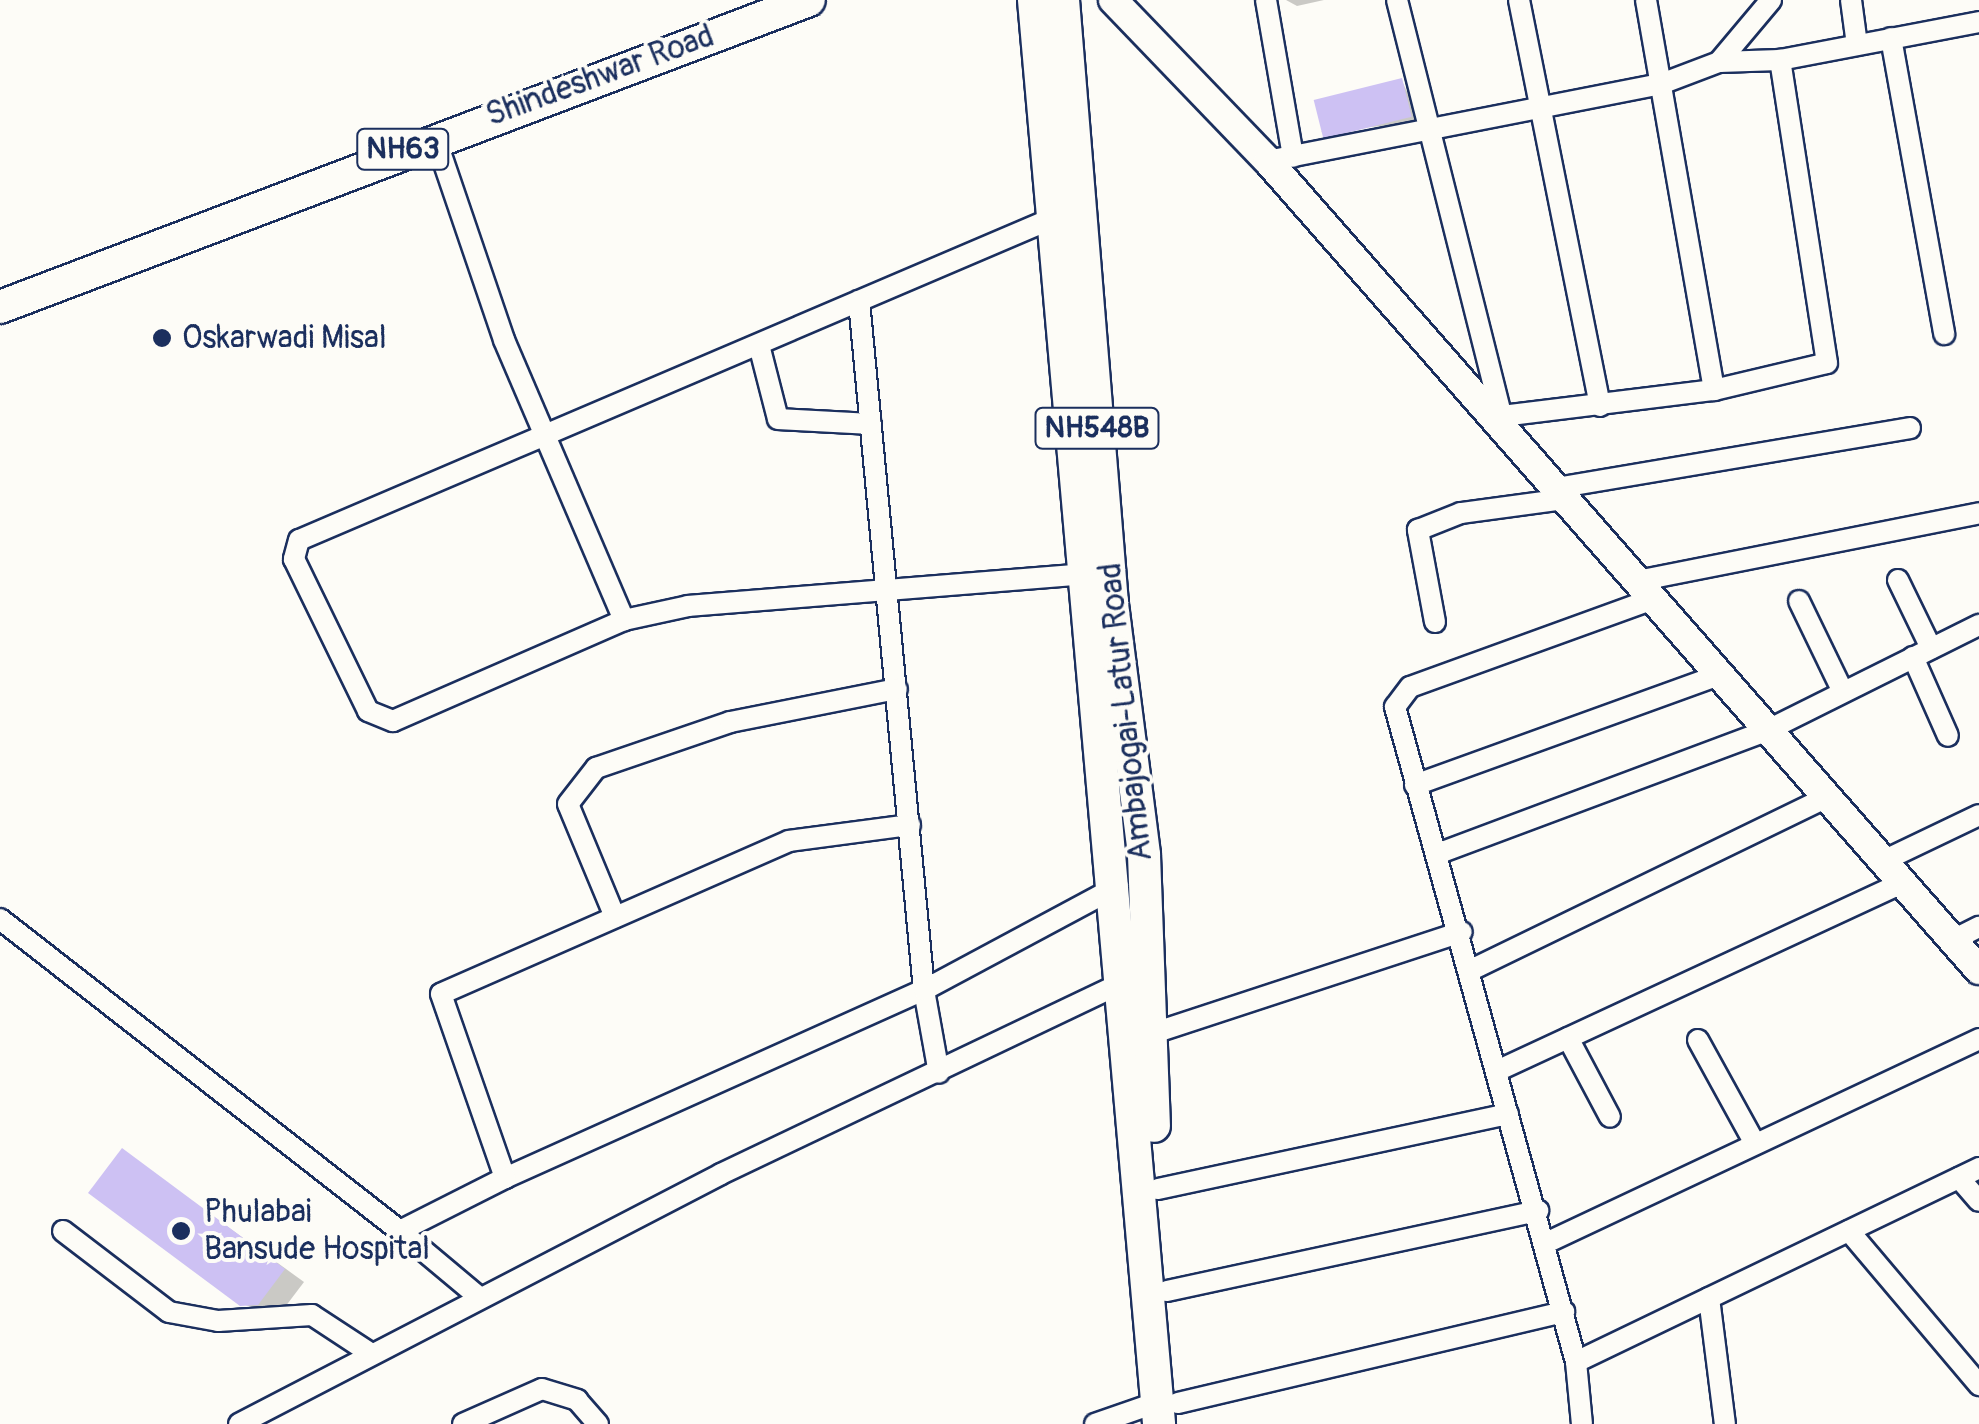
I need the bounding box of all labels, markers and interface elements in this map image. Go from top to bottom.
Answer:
street label: Shindeshwar Road [481,17,719,135]
road number: NH63 [356,124,450,174]
place label: Oskarwadi Misal [182,319,387,357]
marker: Oskarwadi Misal [151,327,173,349]
road number: NH548B [1032,403,1162,453]
street label: Ambajogai-Latur Road [1091,561,1161,863]
place label: Phulabai Bansude Hospital [204,1194,430,1269]
marker: Phulabai Bansude Hospital [168,1218,194,1244]

